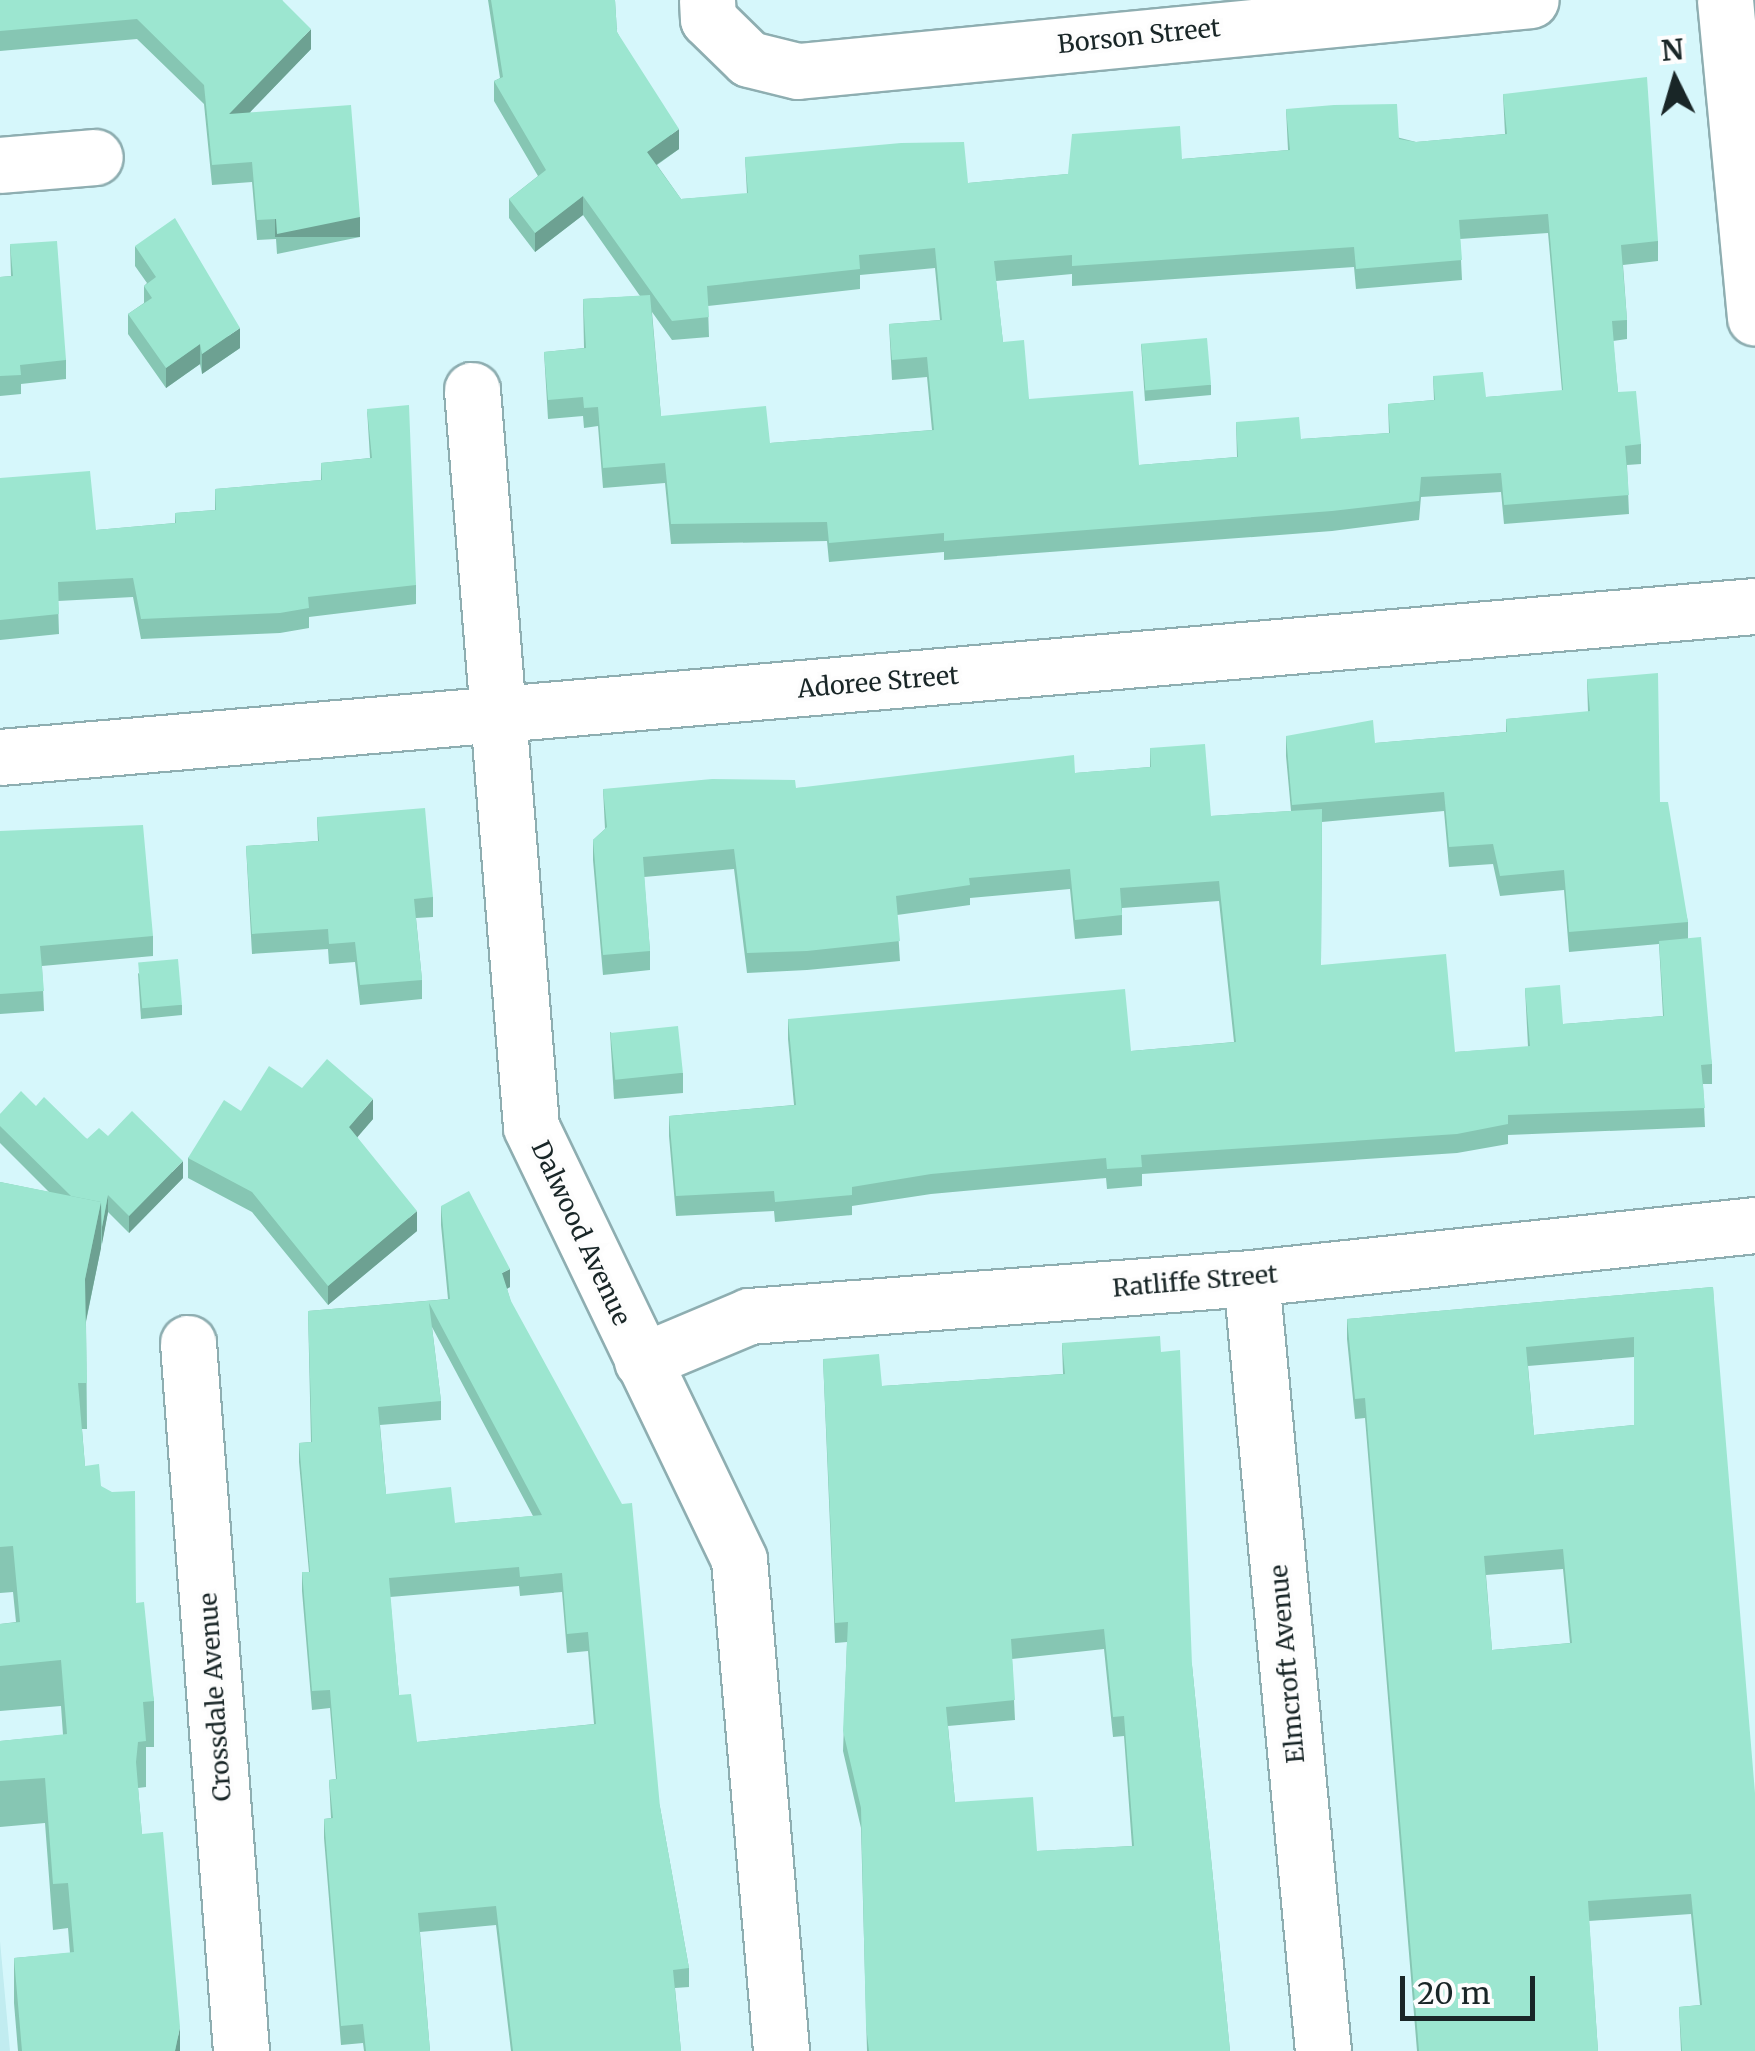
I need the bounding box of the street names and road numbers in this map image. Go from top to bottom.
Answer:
street label: Borson Street [1056,13,1222,59]
street label: Adoree Street [796,660,960,704]
street label: Dalwood Avenue [525,1136,637,1330]
street label: Ratliffe Street [1111,1259,1279,1303]
street label: Elmcroft Avenue [1263,1563,1311,1765]
street label: Crossdale Avenue [193,1592,237,1802]

